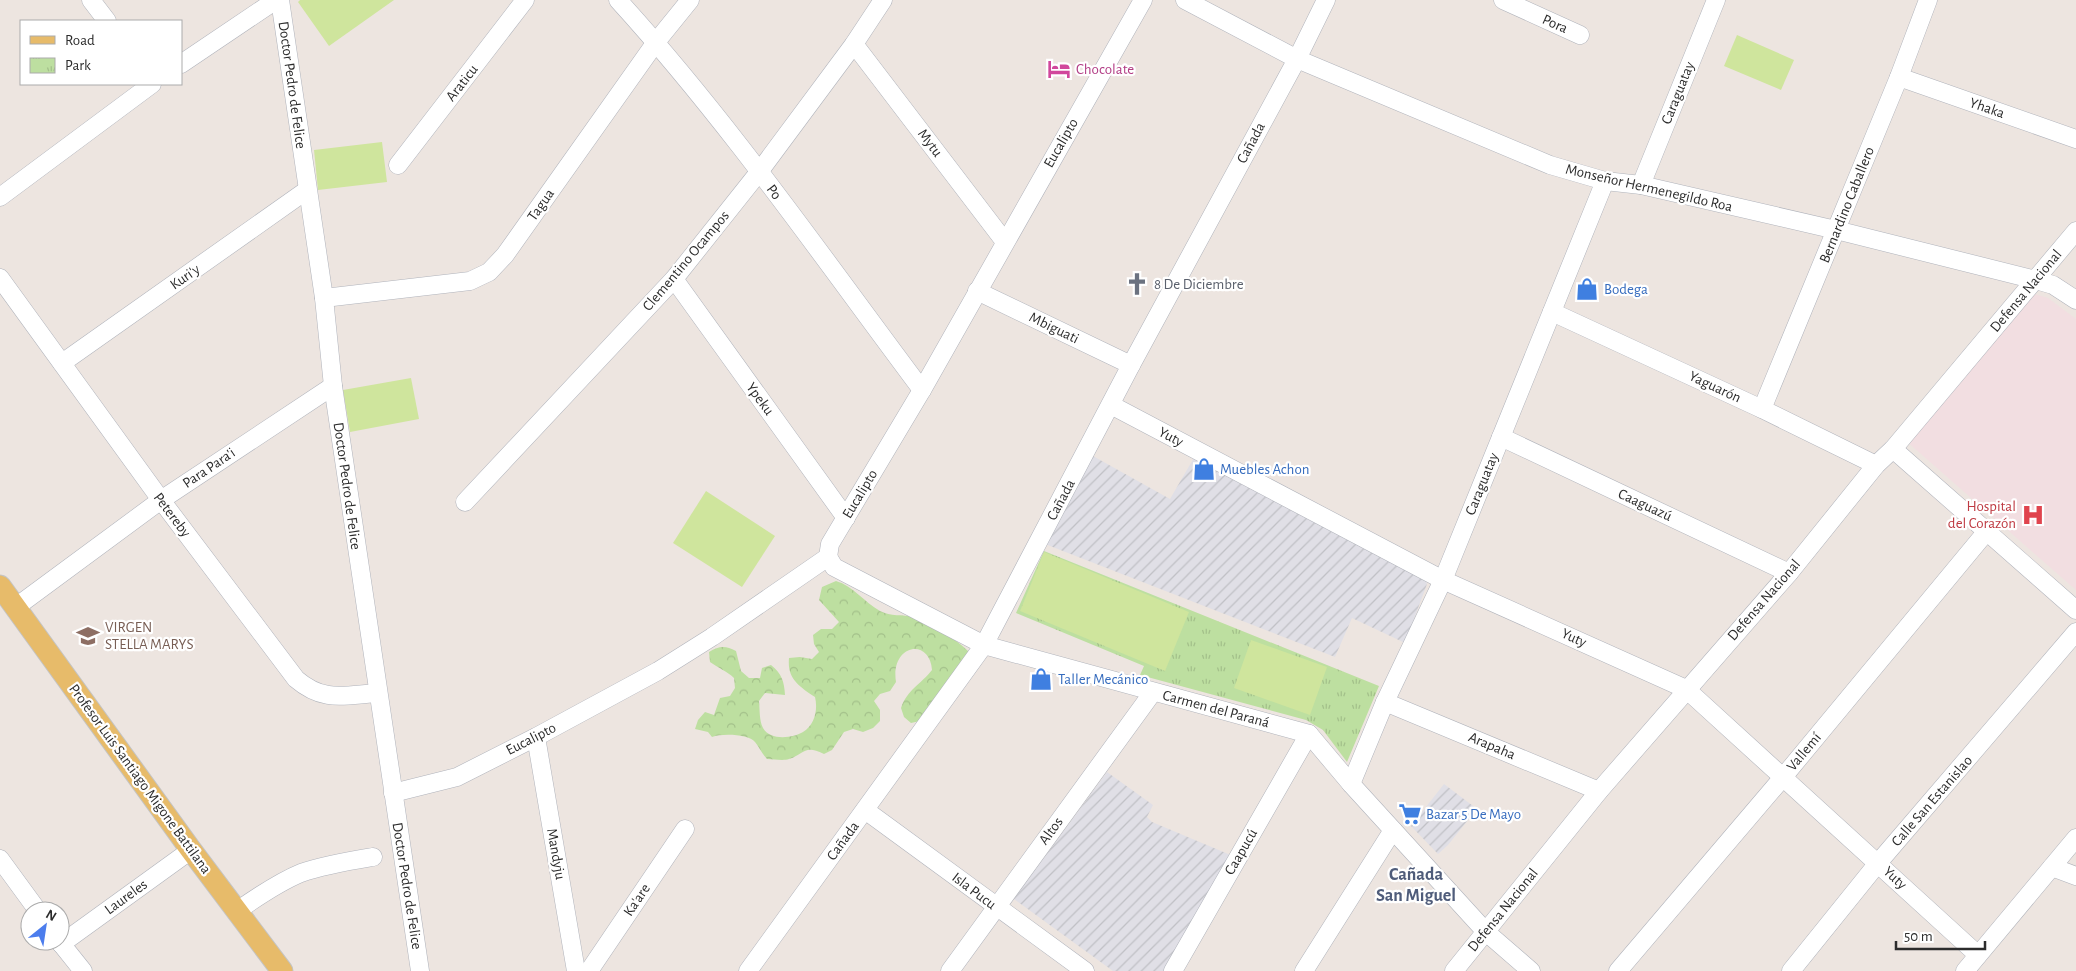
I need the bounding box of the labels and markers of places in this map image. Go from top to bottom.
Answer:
hotel icon: Chocolate [1046,56,1072,82]
place label: Chocolate [1076,62,1134,77]
church icon: 8 De Diciembre [1124,271,1150,297]
shop icon: Bodega [1574,276,1600,302]
place label: 8 De Diciembre [1154,277,1244,292]
place label: Bodega [1604,282,1648,297]
shop icon: Muebles Achon [1191,456,1217,482]
place label: Muebles Achon [1220,462,1309,477]
place label: Hospital del Corazón [1948,499,2016,531]
hospital icon: Hospital del Corazón [2020,502,2046,528]
place label: VIRGEN STELLA MARYS [105,620,193,652]
school or university icon: VIRGEN STELLA MARYS [75,623,101,649]
shop icon: Taller Mecánico [1028,666,1054,692]
place label: Taller Mecánico [1058,672,1148,687]
supermarket icon: Bazar 5 De Mayo [1397,801,1423,827]
place label: Bazar 5 De Mayo [1426,807,1521,822]

